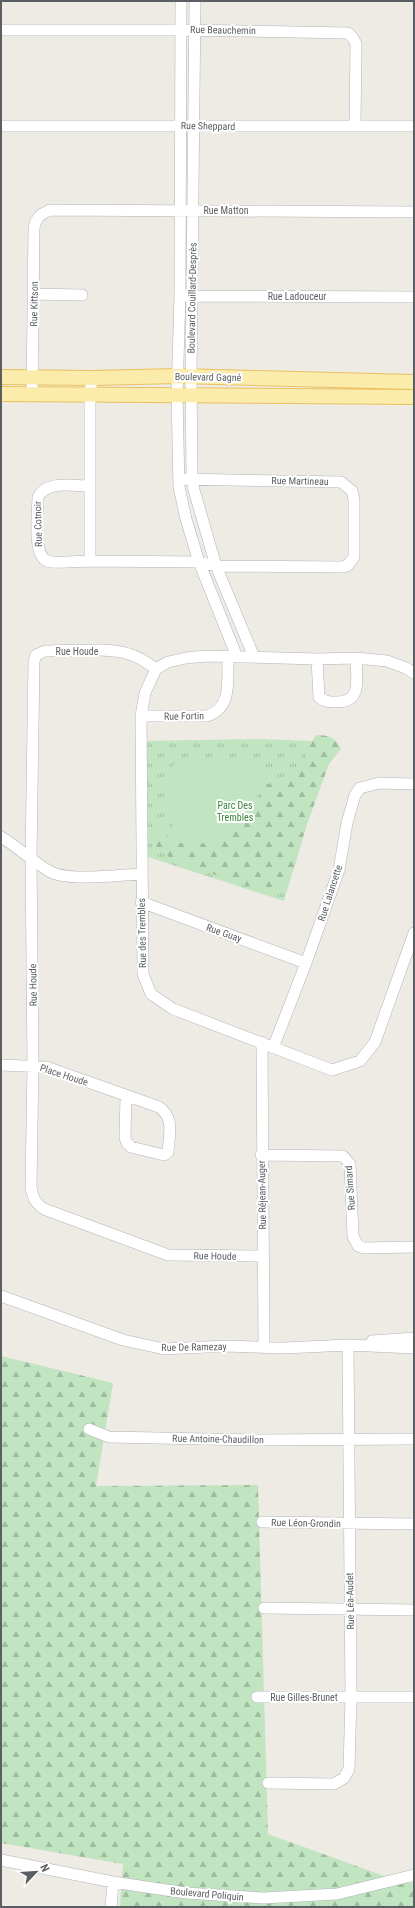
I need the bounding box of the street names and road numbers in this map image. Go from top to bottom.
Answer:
street label: Rue Beauchemin [190,24,256,36]
street label: Rue Sheppard [181,120,235,132]
street label: Rue Matton [203,205,249,216]
street label: Boulevard Couillard-Desprès [186,242,198,354]
street label: Rue Kittson [28,281,40,327]
street label: Rue Ladouceur [268,291,326,302]
street label: Boulevard Gagné [175,371,242,383]
street label: Rue Martineau [271,475,329,487]
street label: Rue Cotnoir [32,501,44,547]
street label: Rue Houde [56,646,99,657]
street label: Rue Fortin [164,710,204,722]
street label: Rue Lalancette [316,863,344,923]
street label: Rue des Trembles [136,898,148,968]
street label: Rue Guay [205,922,243,944]
street label: Rue Houde [27,963,39,1007]
street label: Place Houde [39,1062,90,1088]
street label: Rue Réjean-Auger [256,1160,268,1230]
street label: Rue Simard [343,1165,357,1211]
street label: Rue Houde [193,1250,237,1262]
street label: Rue De Ramezay [161,1341,227,1353]
street label: Rue Antoine-Chaudillon [172,1433,264,1445]
street label: Rue Léon-Grondin [271,1517,341,1529]
street label: Rue Léa-Audet [344,1572,356,1630]
street label: Rue Gilles-Brunet [270,1692,338,1703]
street label: Boulevard Poliquin [170,1885,244,1903]

